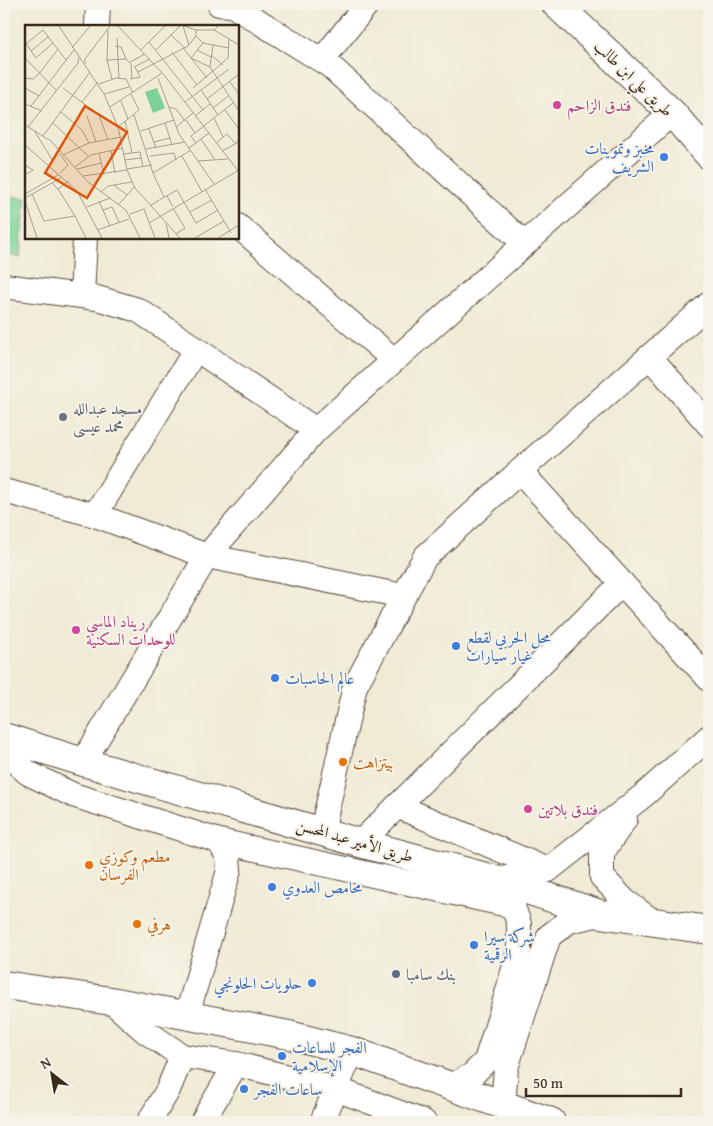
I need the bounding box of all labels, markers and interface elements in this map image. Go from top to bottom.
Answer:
inset map [25,25,239,239]
street label: طريق علي ابن طالب [586,34,679,125]
place label: فندق الزاحم [567,93,632,121]
marker: فندق الزاحم [551,99,563,111]
place label: مخبز وتموينات الشريف [584,136,654,178]
marker: مخبز وتموينات الشريف [658,151,670,163]
place label: مسجد عبدالله محمد عيسى [73,396,142,438]
marker: مسجد عبدالله محمد عيسى [57,411,69,423]
place label: ريناد الماسي للوحدات السكنية [86,609,176,651]
marker: ريناد الماسي للوحدات السكنية [70,624,82,636]
place label: محل الحربي لقطع غيار سيارات [466,625,551,667]
marker: محل الحربي لقطع غيار سيارات [450,640,462,652]
place label: عالم الحاسبات [285,666,354,693]
marker: عالم الحاسبات [269,672,281,684]
place label: بيتزاهت [353,750,393,774]
marker: بيتزاهت [337,756,349,768]
place label: فندق بلاتين [538,797,598,821]
marker: فندق بلاتين [522,803,534,815]
street label: طريق الأمير عبد المحسن [294,812,416,868]
place label: مطعم وكوزي الفرسان [99,844,171,886]
marker: مطعم وكوزي الفرسان [83,859,95,871]
place label: محامص العدوي [282,875,363,900]
marker: محامص العدوي [266,881,278,893]
place label: هرفي [147,912,171,937]
marker: هرفي [131,918,143,930]
place label: شركة سيرا الرقمية [484,924,535,966]
marker: شركة سيرا الرقمية [468,939,480,951]
place label: بنك سامبا [406,962,456,986]
marker: بنك سامبا [390,968,402,980]
place label: حلويات الحلونجي [214,971,302,999]
marker: حلويات الحلونجي [306,977,318,989]
place label: الفجر للساعات الإسلامية [292,1035,367,1077]
north arrow [28,1048,78,1098]
marker: الفجر للساعات الإسلامية [276,1050,288,1062]
text: N [36,1052,55,1074]
scale bar [526,1066,680,1098]
text: 50 m [533,1072,564,1093]
place label: ساعات الفجر [252,1077,323,1101]
marker: ساعات الفجر [238,1083,250,1095]

